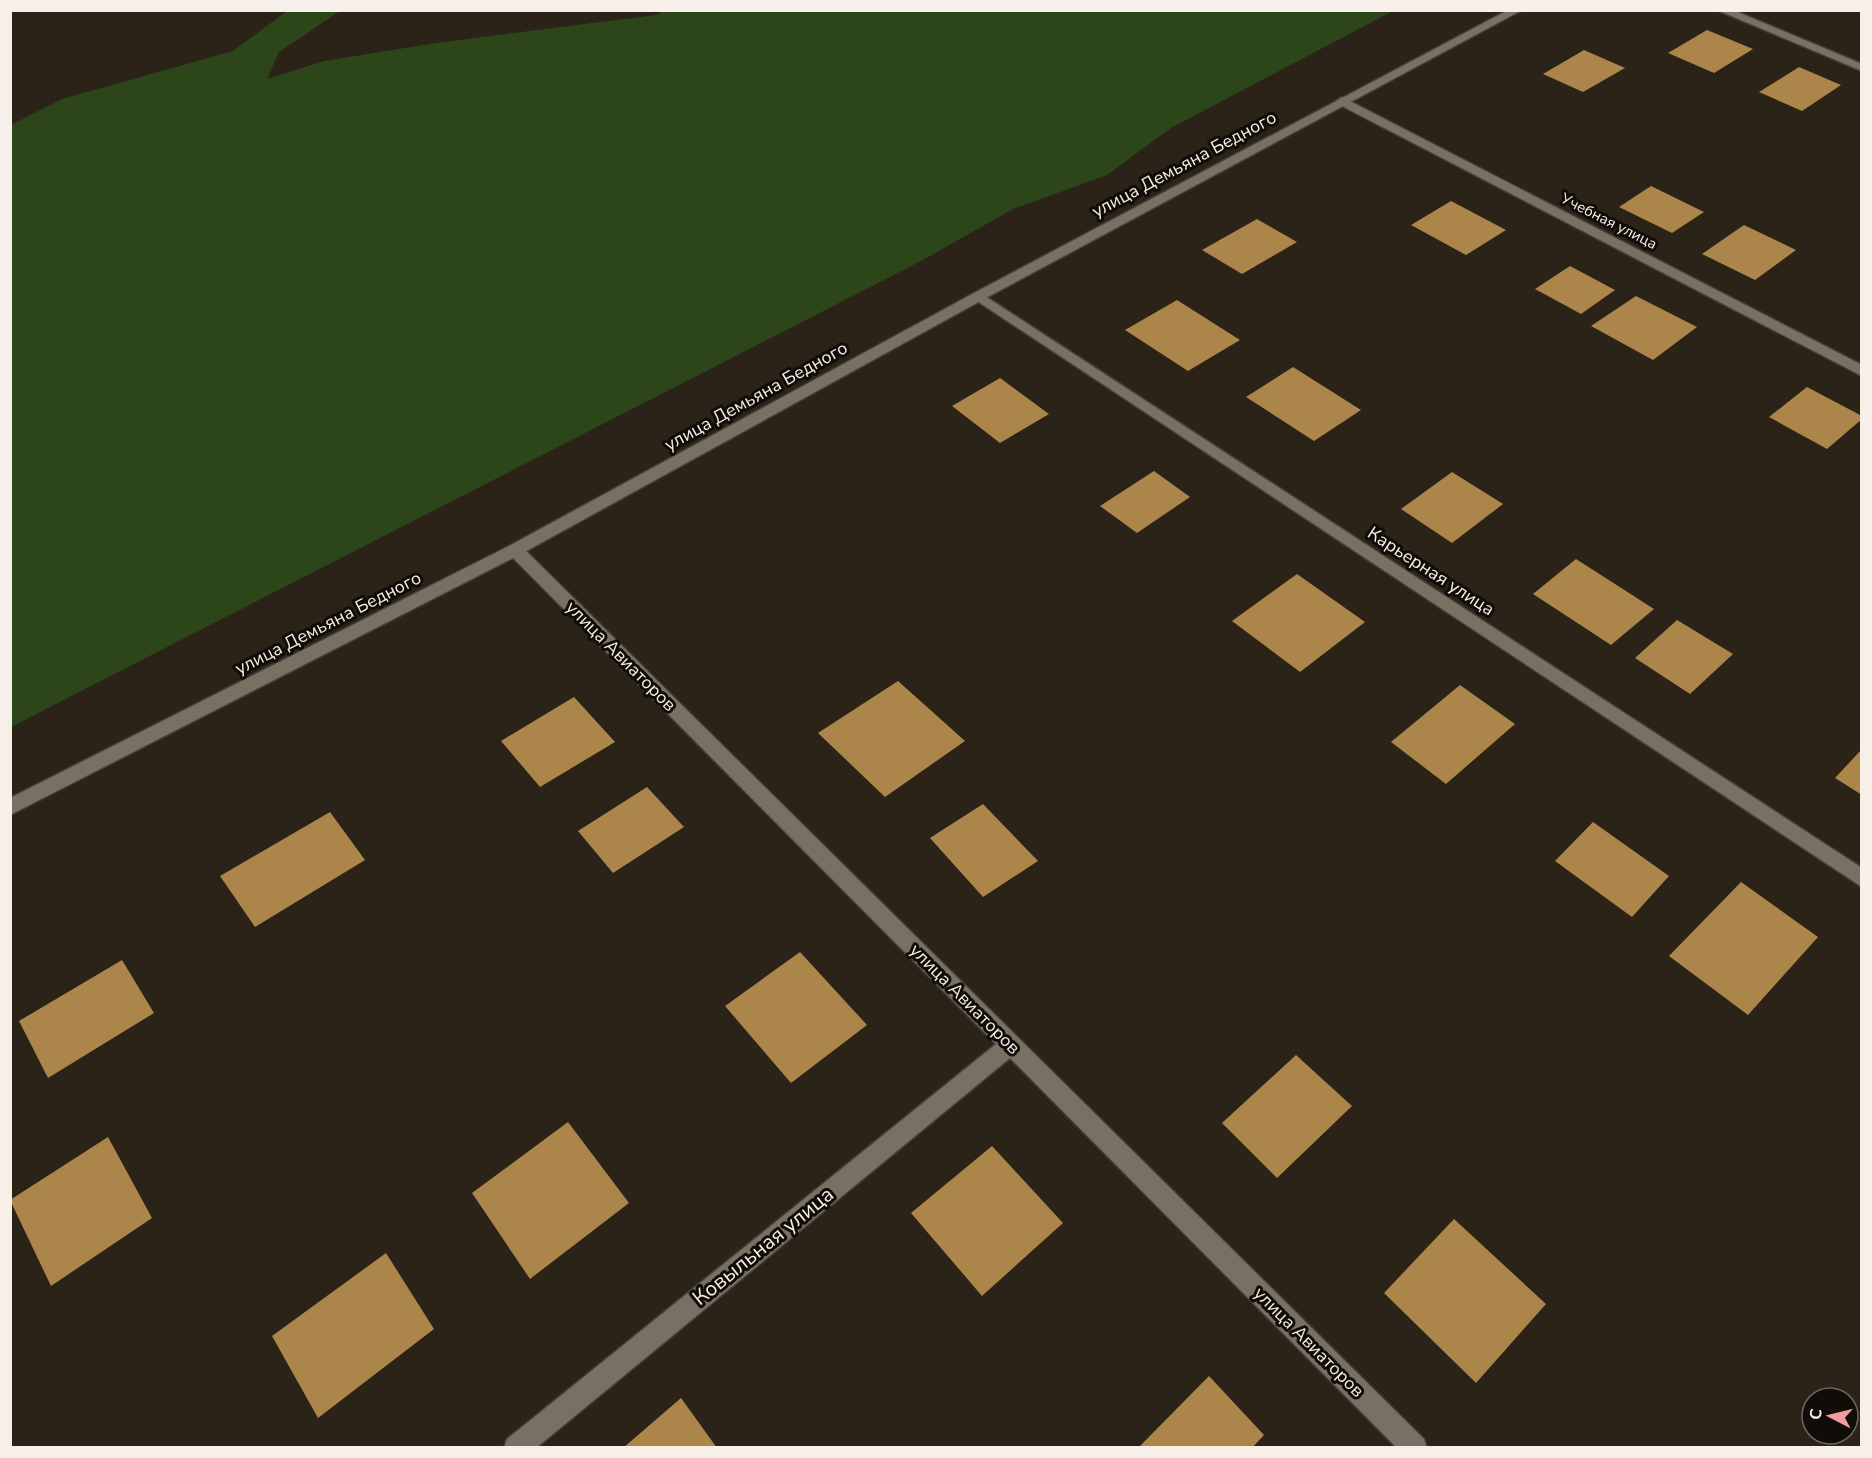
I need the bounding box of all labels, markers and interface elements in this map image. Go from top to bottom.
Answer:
street label: улица Демьяна Бедного [1087,105,1281,223]
street label: Учебная улица [1557,188,1660,254]
street label: улица Демьяна Бедного [660,336,852,456]
street label: Карьерная улица [1363,521,1499,621]
street label: улица Демьяна Бедного [231,566,425,680]
street label: улица Авиаторов [561,596,682,717]
street label: улица Авиаторов [905,939,1026,1060]
street label: Ковыльная улица [686,1180,840,1312]
street label: улица Авиаторов [1249,1282,1370,1403]
north arrow [1800,1386,1860,1446]
text: С [1805,1407,1828,1421]

